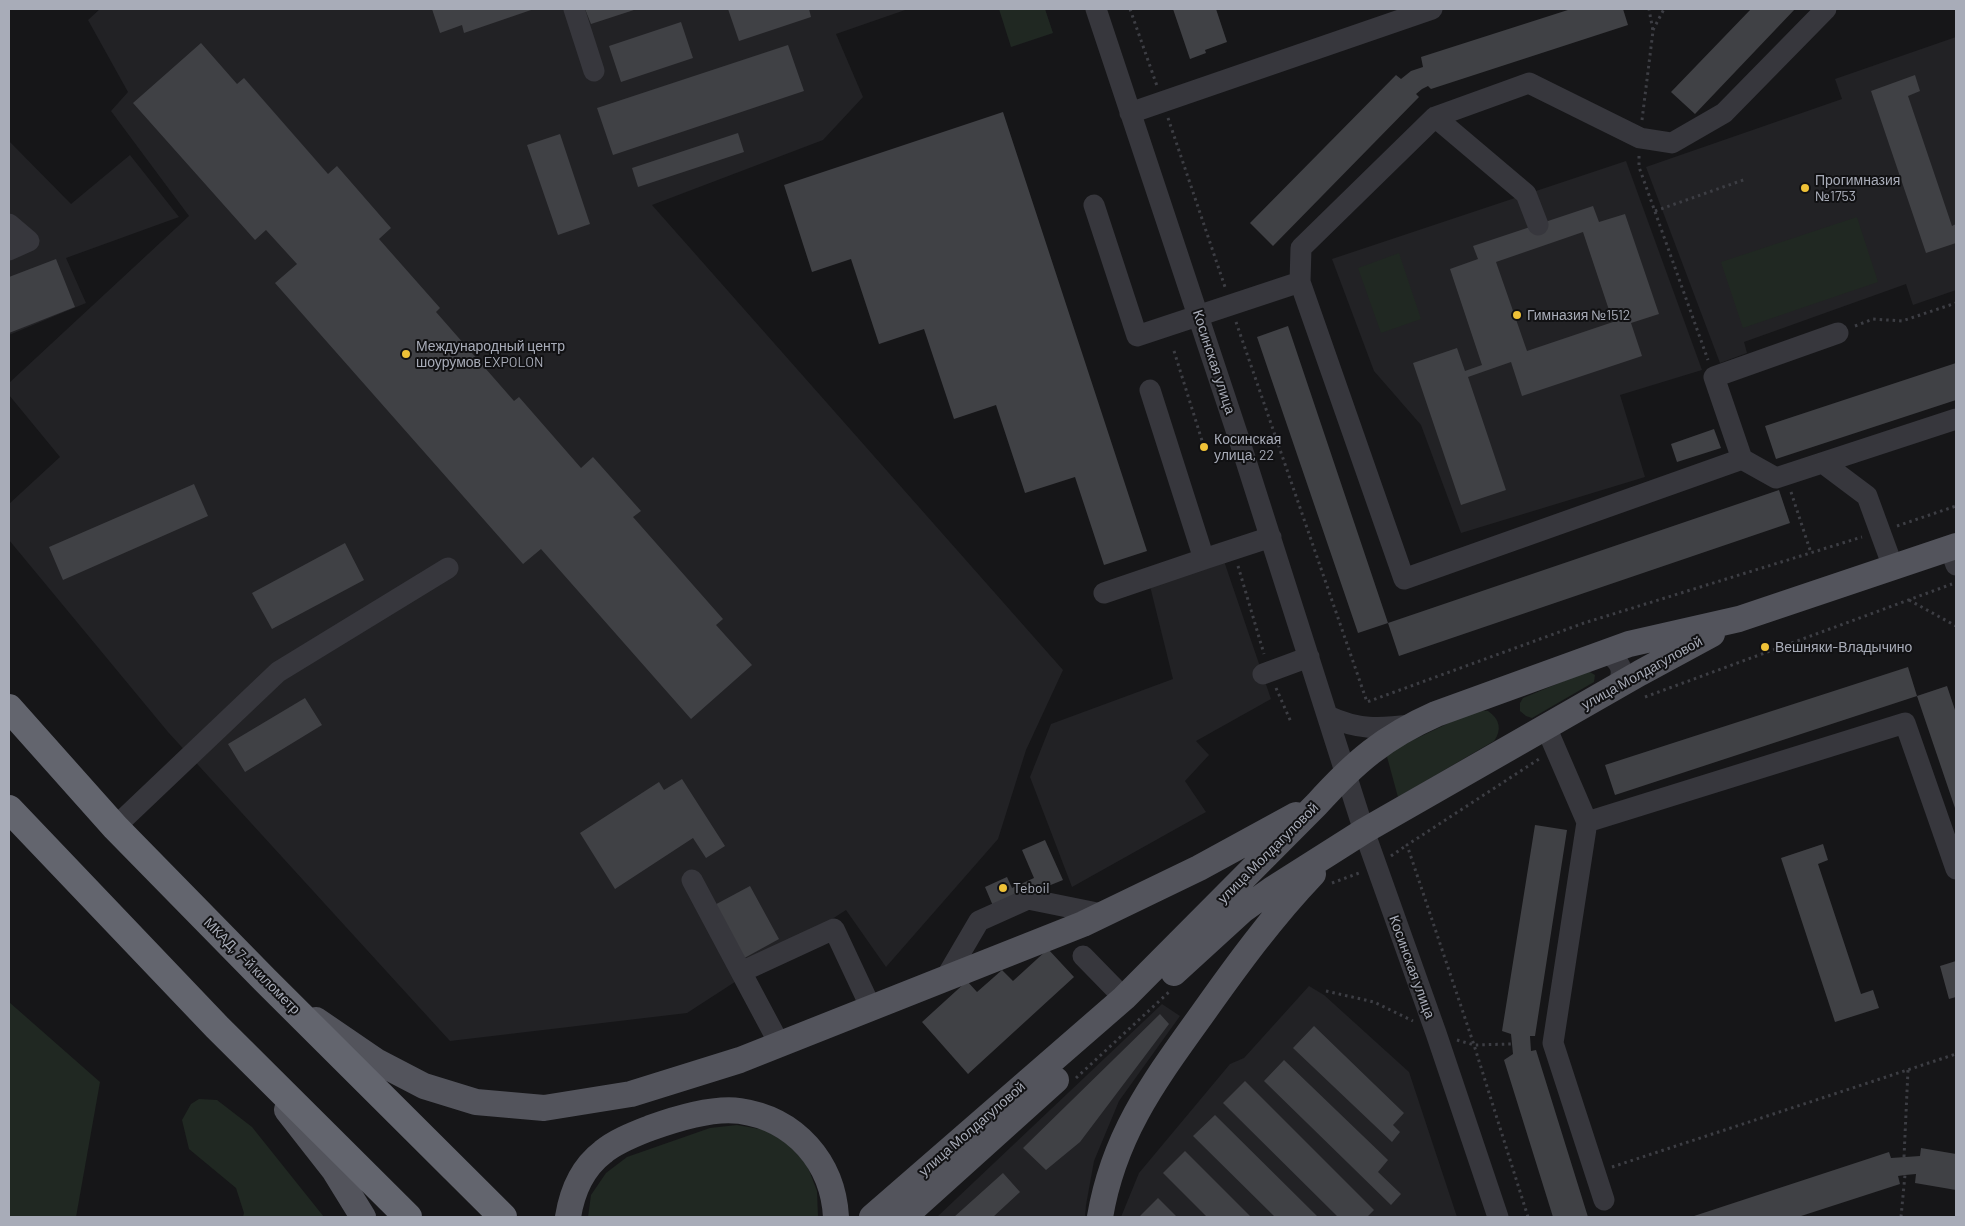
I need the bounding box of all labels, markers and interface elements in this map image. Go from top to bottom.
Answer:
place label: Прогимназия №1753 [1815,172,1900,204]
marker: Прогимназия №1753 [1799,182,1811,194]
place label: Гимназия №1512 [1527,307,1630,323]
street label: Косинская улица [1189,308,1239,416]
marker: Гимназия №1512 [1511,309,1523,321]
place label: Международный центр шоурумов EXPOLON [416,338,565,371]
marker: Международный центр шоурумов EXPOLON [400,348,412,360]
place label: Косинская улица, 22 [1214,431,1281,464]
marker: Косинская улица, 22 [1198,441,1210,453]
street label: улица Молдагуловой [1579,633,1705,713]
place label: Вешняки-Владычино [1775,639,1912,655]
marker: Вешняки-Владычино [1759,641,1771,653]
street label: улица Молдагуловой [1214,799,1322,907]
place label: Teboil [1013,880,1049,896]
marker: Teboil [997,882,1009,894]
street label: Косинская улица [1386,913,1438,1021]
street label: МКАД, 7-й километр [200,914,304,1018]
street label: улица Молдагуловой [915,1078,1029,1180]

